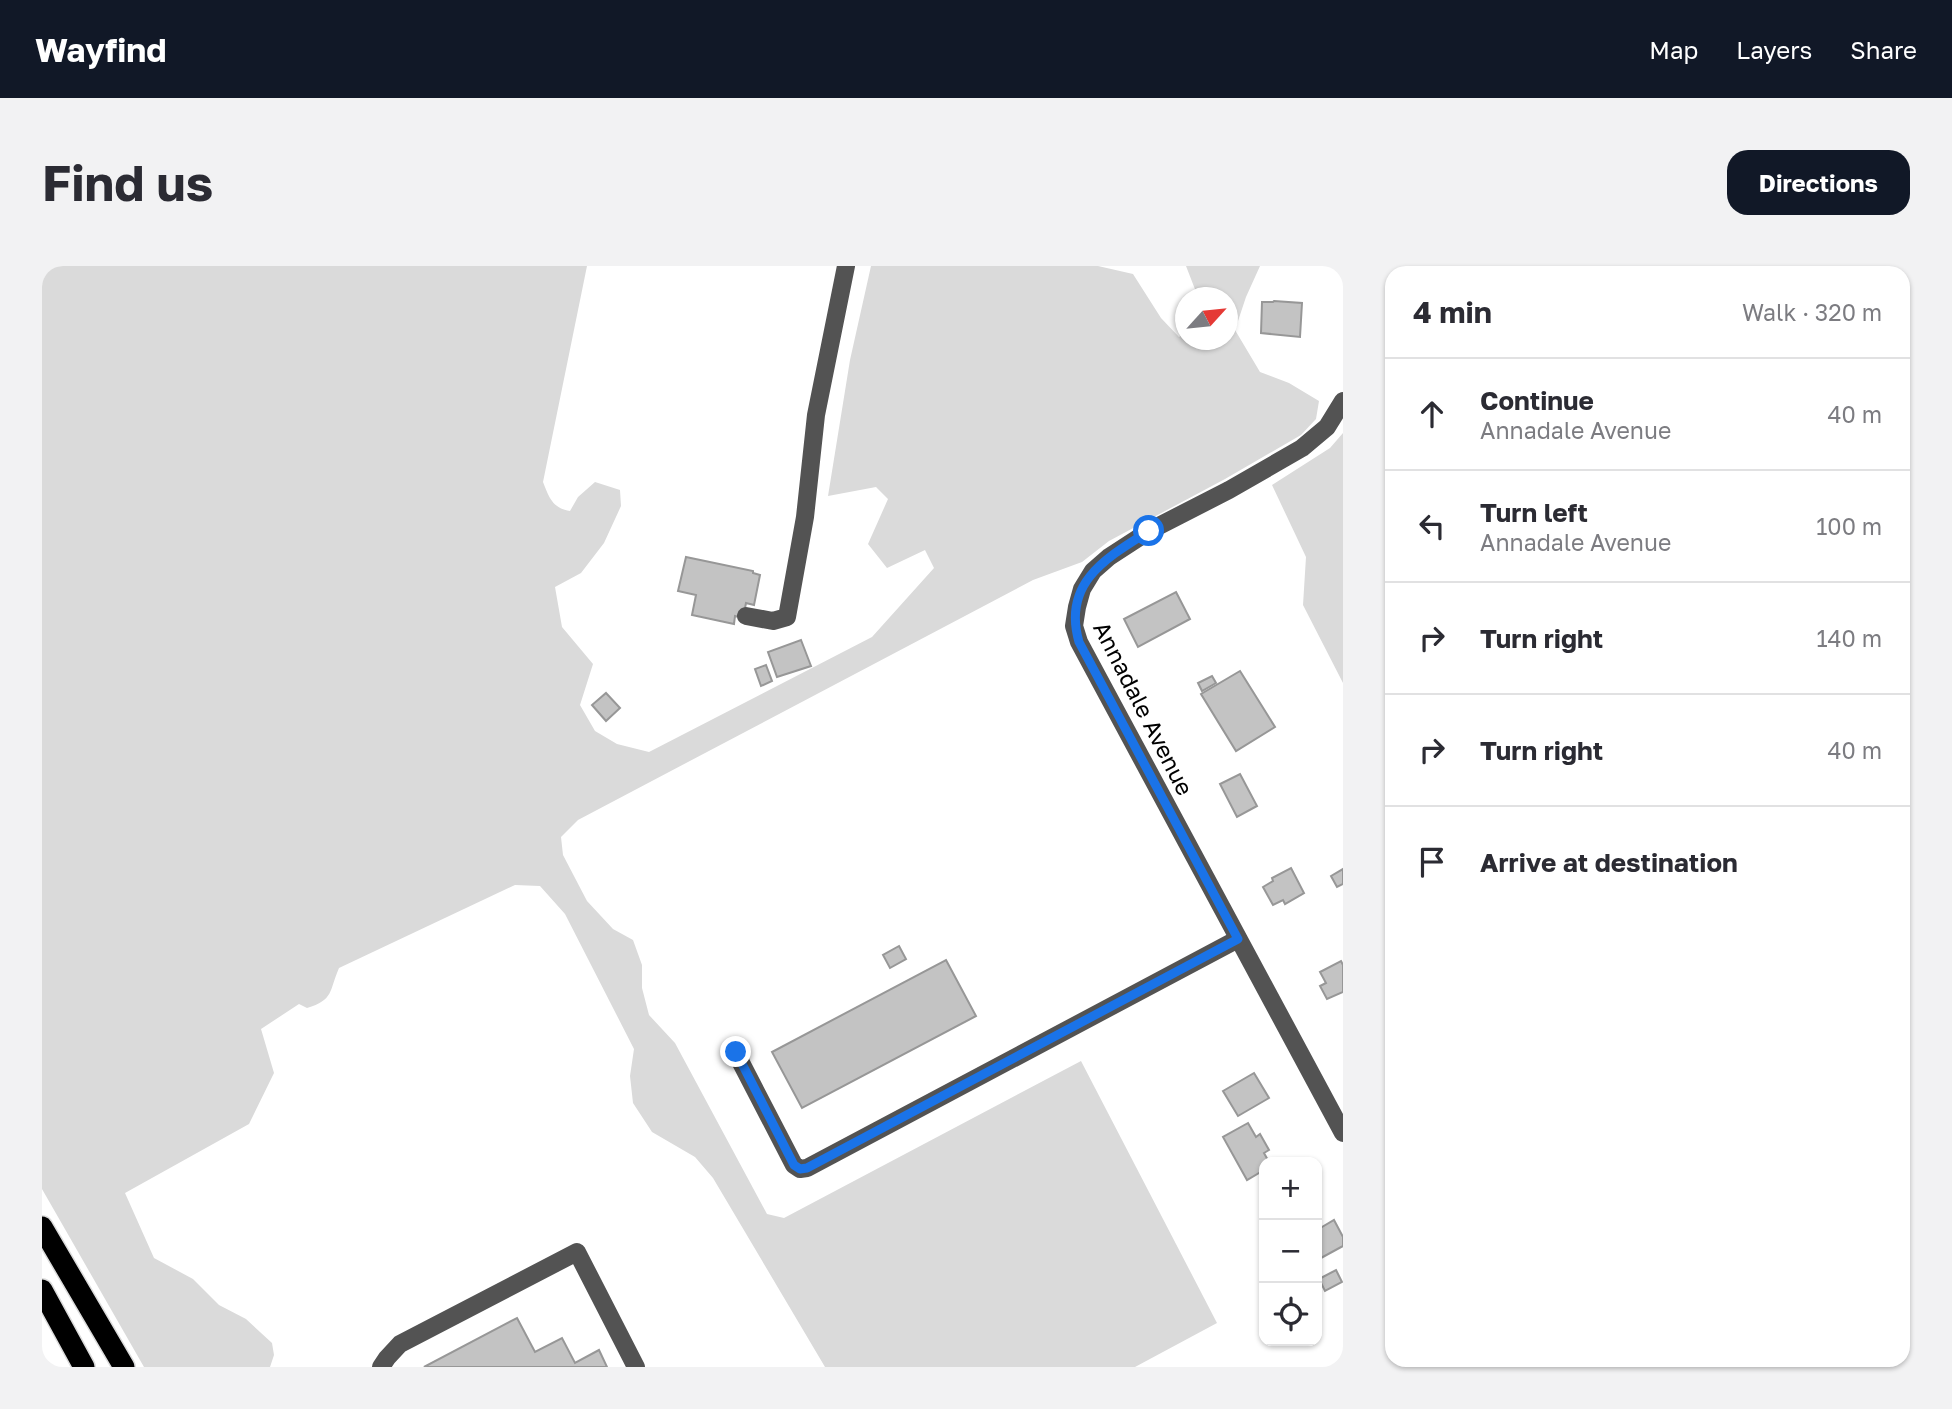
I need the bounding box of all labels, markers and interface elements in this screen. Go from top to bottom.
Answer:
text: Wayfind [35,30,166,69]
text: Map [1649,35,1698,64]
text: Layers [1736,35,1812,64]
text: Share [1850,35,1917,64]
button: Directions [1727,150,1910,215]
text: Find us [42,153,213,212]
north arrow [1175,287,1238,350]
text: 4 min [1413,294,1492,330]
text: Walk · 320 m [1742,298,1882,326]
text: Continue [1480,385,1594,416]
icon: ahead [1413,395,1451,433]
text: 40 m [1828,400,1882,428]
text: Annadale Avenue [1480,416,1671,444]
text: Turn left [1480,497,1588,528]
icon: left [1413,507,1451,545]
text: 100 m [1816,512,1882,540]
route start [1133,515,1164,546]
text: Annadale Avenue [1480,528,1671,556]
street label: Annadale Avenue [1088,616,1200,800]
icon: right [1413,619,1451,657]
text: Turn right [1480,623,1603,654]
text: 140 m [1816,624,1882,652]
icon: right [1413,731,1451,769]
text: Turn right [1480,735,1603,766]
text: 40 m [1828,736,1882,764]
icon: arrive [1413,843,1451,881]
text: Arrive at destination [1480,847,1738,878]
route end [720,1036,751,1067]
map controls [1259,1157,1322,1346]
button: + [1259,1157,1322,1220]
button: − [1259,1220,1322,1283]
button: locate [1259,1283,1322,1346]

